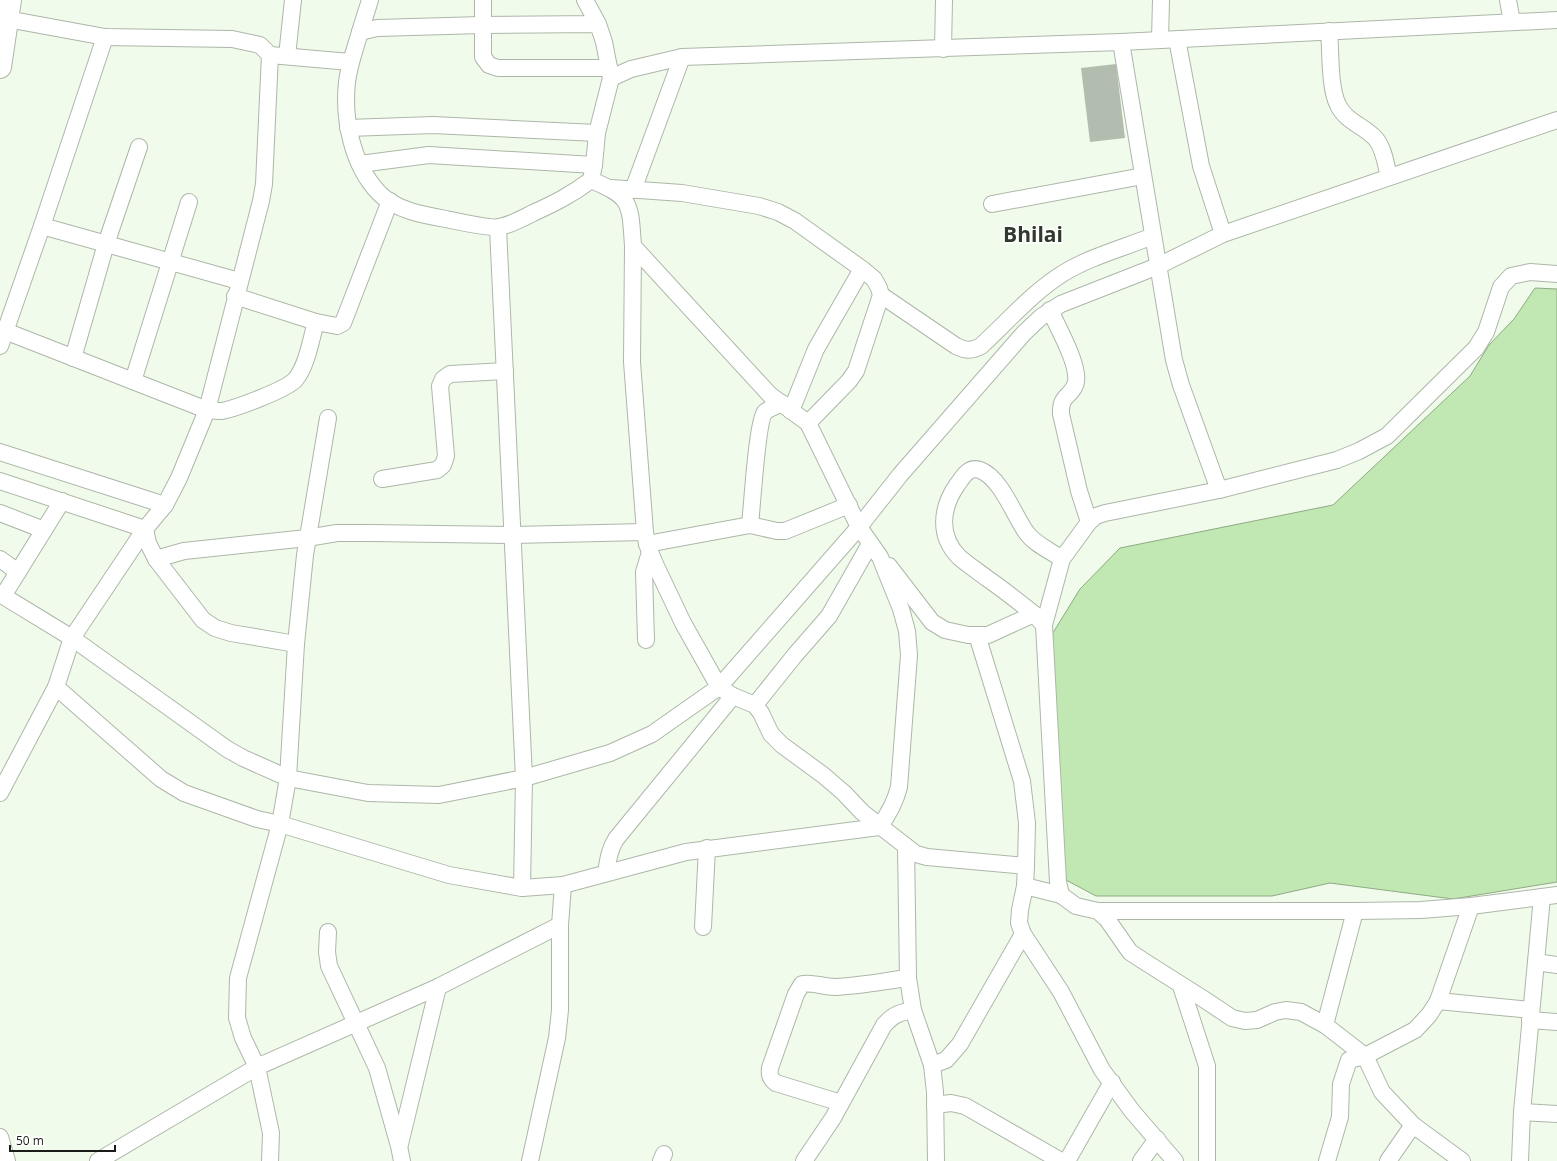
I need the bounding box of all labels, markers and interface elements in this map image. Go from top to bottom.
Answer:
district label: Bhilai [1003,220,1063,248]
scale bar [10,1127,115,1153]
text: 50 m [16,1132,44,1149]

